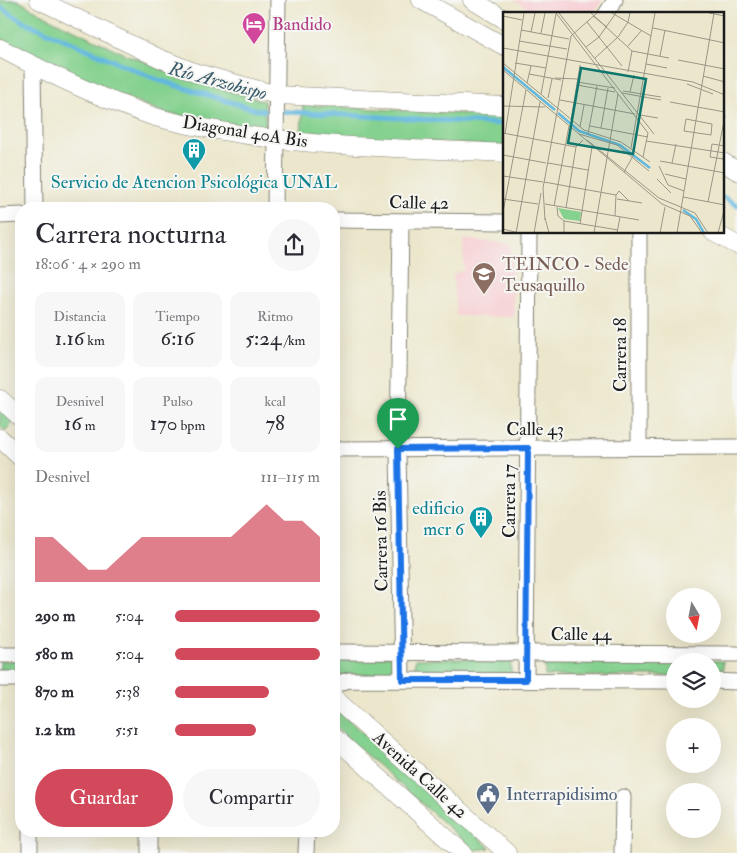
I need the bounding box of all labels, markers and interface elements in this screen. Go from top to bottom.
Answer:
hotel icon: Bandido [241,11,267,45]
inset map [503,12,724,234]
place label: Bandido [272,13,332,36]
water label: Río Arzobispo [165,56,270,106]
street label: Diagonal 40A Bis [181,111,309,153]
building icon: Servicio de Atencion Psicológica UNAL [181,137,207,171]
place label: Servicio de Atencion Psicológica UNAL [51,171,337,194]
street label: Calle 42 [389,191,449,215]
text: Carrera nocturna [35,217,226,252]
button: share [268,219,320,271]
place label: TEINCO - Sede Teusaquillo [502,253,629,297]
text: 18:06 · 4 × 290 m [35,254,141,274]
school or university icon: TEINCO - Sede Teusaquillo [471,261,497,295]
text: Distancia [54,308,106,325]
text: Tiempo [155,308,200,325]
text: Ritmo [257,308,293,325]
street label: Carrera 18 [609,318,632,392]
text: 1.16 [55,325,84,352]
text: 6:16 [161,325,194,352]
text: 5:24 [245,325,281,352]
text: km [84,332,105,349]
text: /km [281,332,305,349]
text: Desnivel [56,393,104,410]
text: Pulso [162,393,193,410]
text: kcal [264,393,286,410]
pin [377,398,419,449]
icon: arrive [384,405,412,433]
text: 16 [64,410,82,437]
text: 170 [150,410,178,437]
text: 78 [265,410,285,437]
text: m [82,417,96,434]
text: bpm [178,417,205,434]
street label: Calle 43 [506,418,564,441]
street label: Carrera 17 [498,464,521,538]
text: Desnivel [35,467,90,487]
text: 111–115 m [261,467,320,487]
street label: Carrera 16 Bis [369,490,393,592]
place label: edificio mcr 6 [412,497,465,541]
building icon: edificio mcr 6 [468,505,494,539]
north arrow [666,588,721,642]
map controls [666,588,721,838]
text: 290 m [35,606,75,626]
text: 5:04 [115,606,143,626]
street label: Calle 44 [551,623,612,646]
text: 580 m [35,644,74,664]
text: 5:04 [115,644,143,664]
button: layers [666,653,721,708]
text: 870 m [35,682,74,702]
text: 5:38 [115,682,140,702]
button: + [666,718,721,773]
text: 1.2 km [35,720,75,740]
text: 5:51 [115,720,139,740]
street label: Avenida Calle 42 [367,726,472,824]
button: Guardar [35,769,173,827]
button: Compartir [183,769,320,827]
public building icon: Interrapidisimo [475,781,501,815]
place label: Interrapidisimo [506,783,618,806]
button: − [666,783,721,838]

